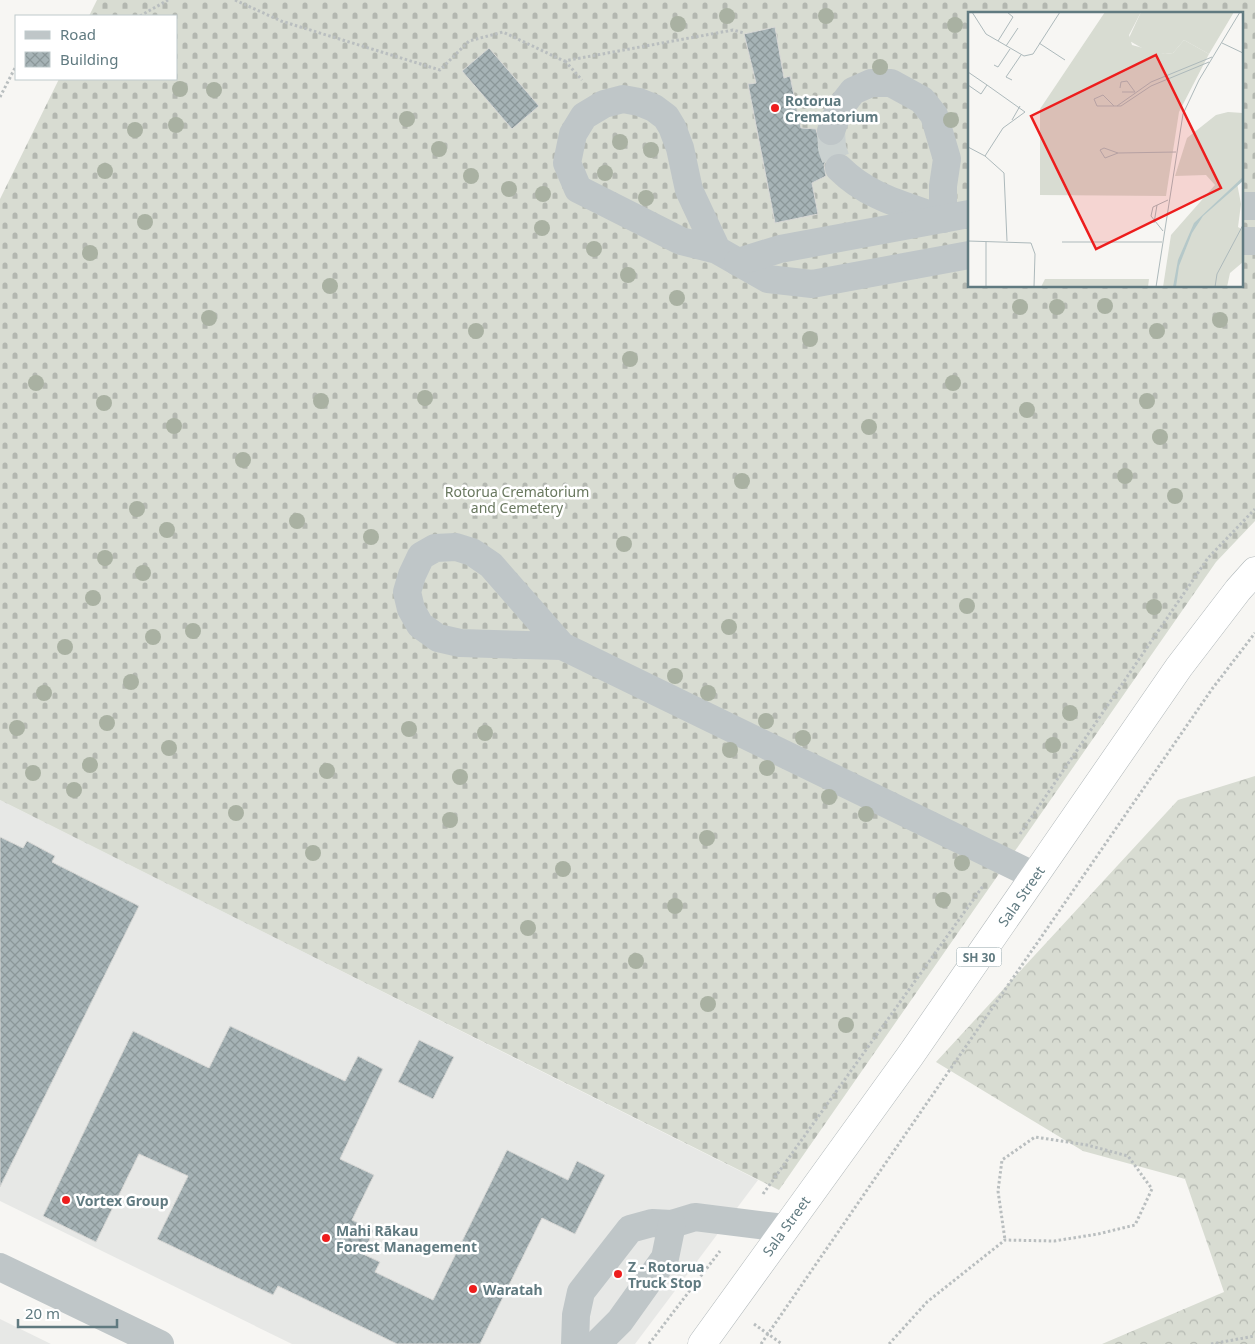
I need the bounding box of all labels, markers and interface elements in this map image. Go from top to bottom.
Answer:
inset map [968,12,1242,288]
legend [15,15,178,80]
text: Road [60,24,96,44]
text: Building [60,49,118,69]
place label: Rotorua Crematorium [785,91,878,126]
marker: Rotorua Crematorium [769,102,781,114]
park label: Rotorua Crematorium and Cemetery [445,482,589,517]
street label: Sala Street [993,862,1049,930]
road number: SH 30 [956,948,1002,966]
place label: Vortex Group [76,1191,169,1210]
street label: Sala Street [758,1192,814,1260]
marker: Vortex Group [60,1194,72,1206]
place label: Mahi Rākau Forest Management [336,1221,477,1256]
marker: Mahi Rākau Forest Management [320,1232,332,1244]
place label: Z - Rotorua Truck Stop [628,1257,704,1292]
marker: Z - Rotorua Truck Stop [612,1268,624,1280]
place label: Waratah [483,1280,543,1299]
marker: Waratah [467,1283,479,1295]
scale bar [18,1296,116,1328]
text: 20 m [25,1303,60,1323]

